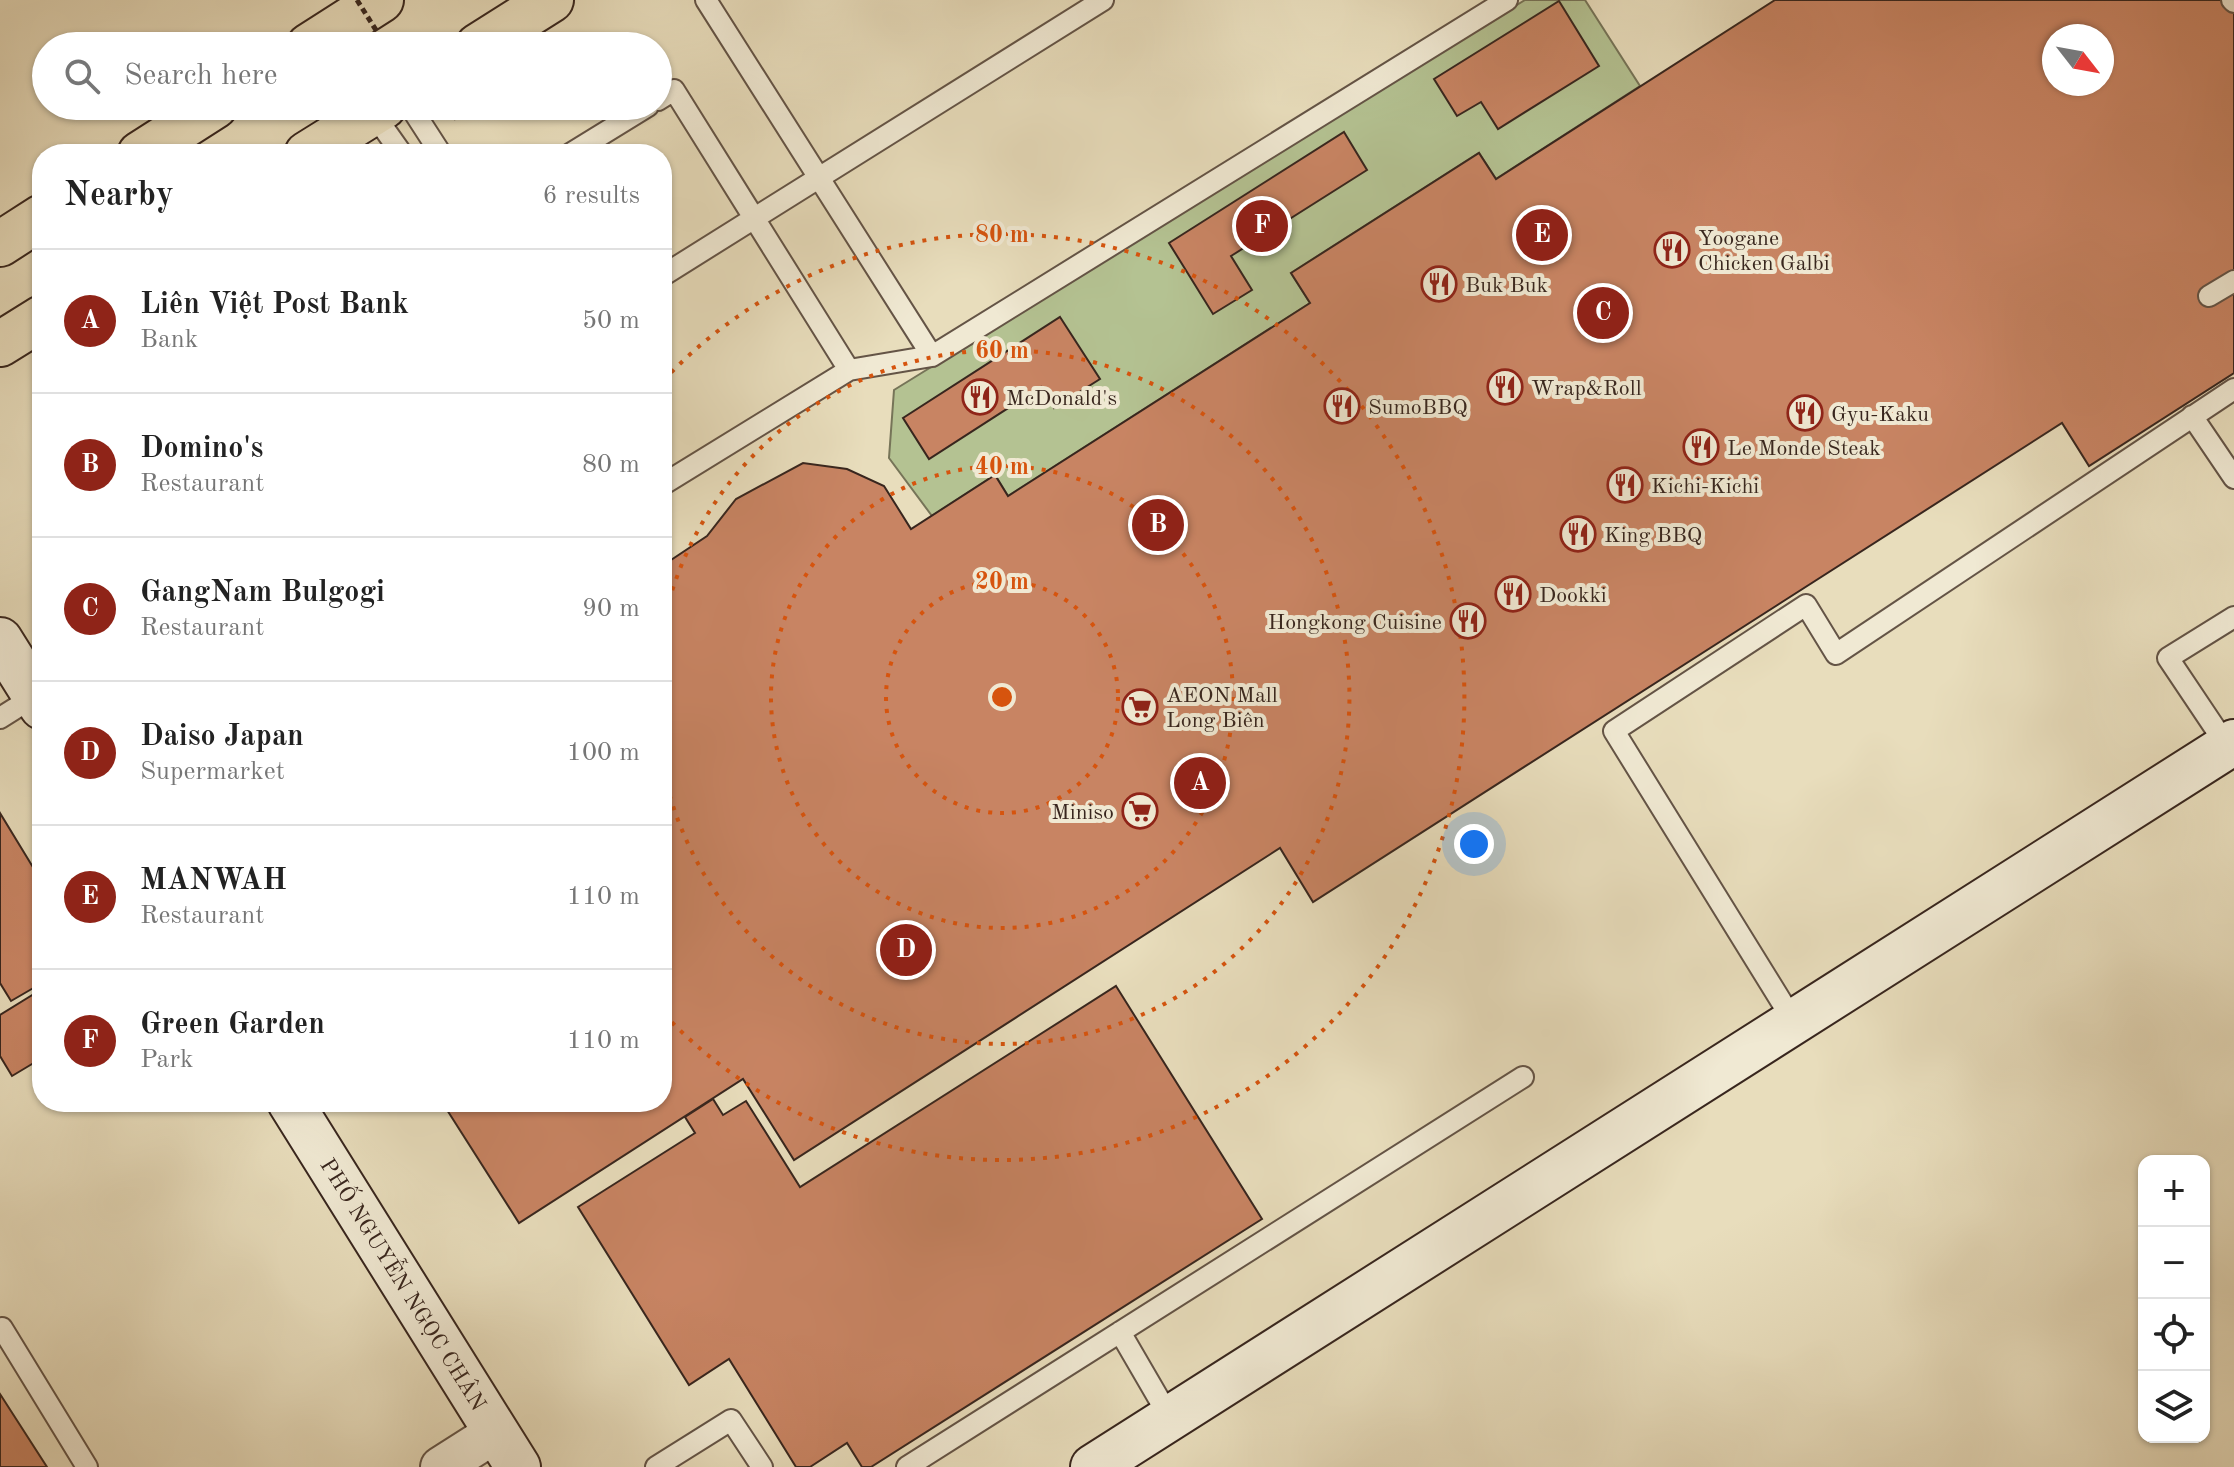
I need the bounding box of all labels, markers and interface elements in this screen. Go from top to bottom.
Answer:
north arrow [2042,24,2114,96]
search box [32,32,672,120]
icon: search [60,54,104,98]
text: Search here [124,61,278,91]
text: Nearby [64,179,174,213]
text: 6 results [542,183,640,209]
pin: F [1236,196,1288,256]
pin: E [1516,205,1568,265]
text: 80 m [975,224,1029,248]
place label: Yoogane Chicken Galbi [1698,228,1830,275]
restaurant icon: Yoogane Chicken Galbi [1653,231,1691,269]
restaurant icon: Buk Buk [1420,265,1458,303]
place label: Buk Buk [1465,275,1548,297]
pin: C [1577,283,1629,343]
text: Liên Việt Post Bank [140,290,409,320]
text: A [80,308,100,334]
text: 50 m [582,308,640,334]
text: Bank [140,327,198,353]
text: 60 m [975,340,1029,364]
restaurant icon: Wrap&Roll [1486,368,1524,406]
restaurant icon: McDonald's [961,378,999,416]
place label: Wrap&Roll [1531,378,1642,400]
restaurant icon: SumoBBQ [1323,387,1361,425]
place label: McDonald's [1006,388,1117,410]
restaurant icon: Gyu-Kaku [1786,394,1824,432]
place label: SumoBBQ [1368,397,1468,419]
place label: Gyu-Kaku [1831,404,1929,426]
restaurant icon: Le Monde Steak [1682,428,1720,466]
text: Domino's [140,434,263,464]
place label: Le Monde Steak [1727,438,1881,460]
text: B [81,452,99,478]
text: 80 m [582,452,640,478]
text: 40 m [975,456,1029,480]
restaurant icon: Kichi-Kichi [1606,466,1644,504]
text: Restaurant [140,471,264,497]
place label: Kichi-Kichi [1651,476,1759,498]
pin: B [1132,495,1184,555]
restaurant icon: King BBQ [1559,515,1597,553]
place label: King BBQ [1604,525,1702,547]
text: 20 m [975,571,1029,595]
restaurant icon: Dookki [1494,575,1532,613]
text: GangNam Bulgogi [140,578,385,608]
place label: Dookki [1539,585,1607,607]
text: C [81,596,99,622]
text: 90 m [582,596,640,622]
restaurant icon: Hongkong Cuisine [1449,602,1487,640]
place label: Hongkong Cuisine [1268,612,1442,634]
text: Restaurant [140,615,264,641]
centre of rings [988,683,1016,711]
place label: AEON Mall Long Biên [1166,685,1278,732]
supermarket icon: AEON Mall Long Biên [1121,688,1159,726]
text: Daiso Japan [140,722,304,752]
text: D [80,740,100,766]
text: 100 m [567,740,640,766]
pin: A [1174,753,1226,813]
text: Supermarket [140,759,285,785]
supermarket icon: Miniso [1121,792,1159,830]
place label: Miniso [1051,802,1114,824]
your location [1454,824,1494,864]
text: MANWAH [140,866,287,896]
text: E [81,884,99,910]
text: 110 m [567,884,640,910]
text: Restaurant [140,903,264,929]
pin: D [880,920,932,980]
text: Green Garden [140,1010,325,1040]
text: F [81,1028,99,1054]
text: 110 m [567,1028,640,1054]
text: Park [140,1047,194,1073]
street label: PHỐ NGUYỄN NGỌC CHÂN [315,1152,494,1415]
map controls [2138,1155,2210,1443]
button: + [2138,1155,2210,1227]
button: − [2138,1227,2210,1299]
button: locate [2138,1299,2210,1371]
button: layers [2138,1371,2210,1443]

